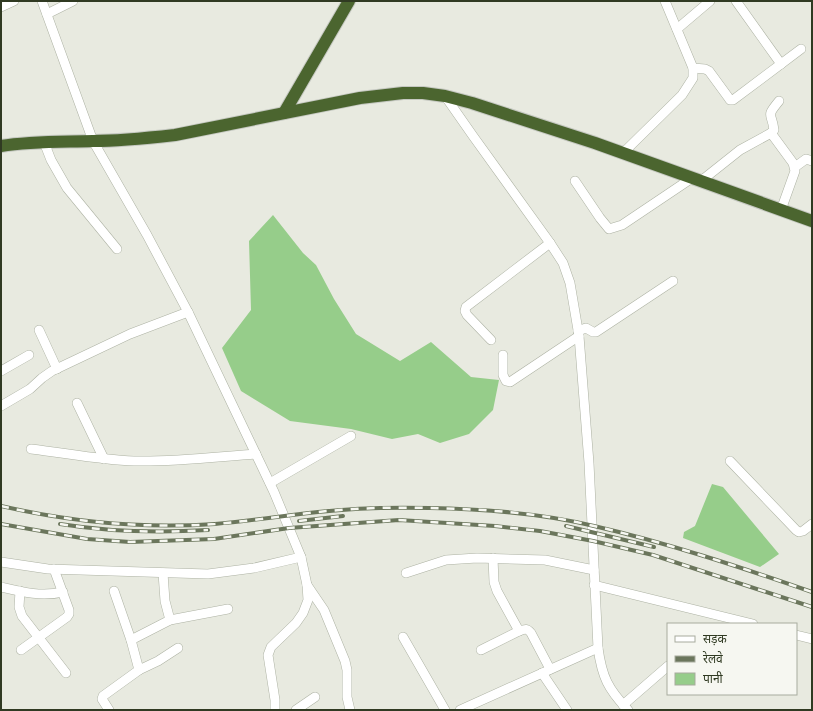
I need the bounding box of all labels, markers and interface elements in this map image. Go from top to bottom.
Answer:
legend [667,623,797,695]
text: सड़क [703,631,728,647]
text: रेलवे [703,651,723,667]
text: पानी [703,671,724,687]

